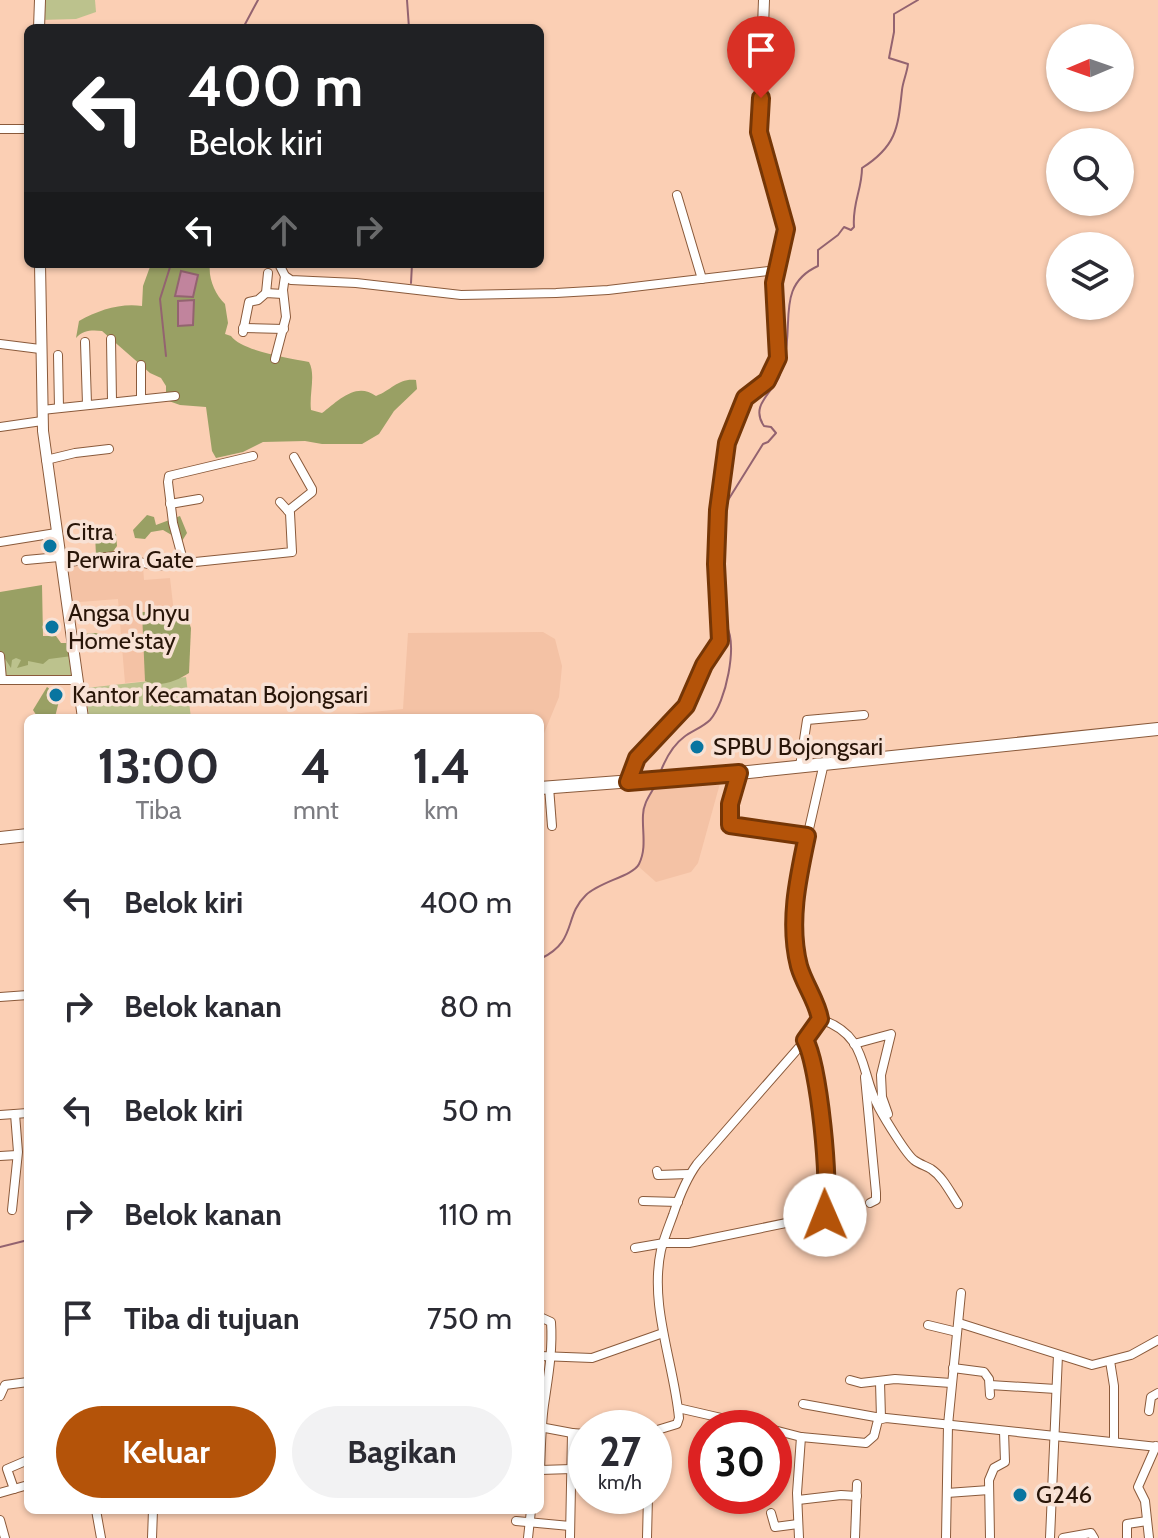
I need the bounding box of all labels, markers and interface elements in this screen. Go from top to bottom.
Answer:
pin [727,16,795,98]
north arrow [1046,24,1134,112]
map controls [1046,24,1134,320]
icon: arrive [739,28,783,72]
text: 400 m [188,52,363,120]
icon: left [56,56,160,160]
text: Belok kiri [188,120,323,164]
button: search [1046,128,1134,216]
icon: left [178,208,222,252]
icon: ahead [262,208,306,252]
icon: right [346,208,390,252]
button: layers [1046,232,1134,320]
place label: Citra Perwira Gate [66,517,194,574]
marker: Citra Perwira Gate [41,537,59,555]
place label: Angsa Unyu Home'stay [68,598,190,655]
marker: Angsa Unyu Home'stay [43,618,61,636]
place label: Kantor Kecamatan Bojongsari [72,680,368,709]
marker: Kantor Kecamatan Bojongsari [47,686,65,704]
place label: SPBU Bojongsari [713,732,883,761]
text: 13:00 [97,737,219,795]
text: 4 [301,737,331,795]
text: 1.4 [412,737,471,795]
marker: SPBU Bojongsari [688,738,706,756]
text: Tiba [135,794,182,826]
text: mnt [293,794,339,826]
text: km [424,794,459,826]
icon: left [56,880,100,924]
text: Belok kiri [124,884,243,921]
text: 400 m [420,884,512,921]
icon: right [56,984,100,1028]
text: Belok kanan [124,988,282,1025]
text: 80 m [440,988,512,1025]
icon: left [56,1088,100,1132]
text: Belok kiri [124,1092,243,1129]
text: 50 m [442,1092,512,1129]
position arrow [783,1173,867,1257]
icon: right [56,1192,100,1236]
text: Belok kanan [124,1196,282,1233]
text: 110 m [438,1196,512,1233]
icon: arrive [56,1296,100,1340]
text: Tiba di tujuan [124,1300,300,1337]
text: 750 m [427,1300,512,1337]
button: Keluar [56,1406,276,1498]
button: Bagikan [292,1406,512,1498]
speed limit sign: 30 [688,1410,792,1514]
text: 27 [599,1427,641,1476]
text: km/h [598,1470,642,1494]
place label: G246 [1036,1480,1092,1509]
marker: G246 [1011,1486,1029,1504]

